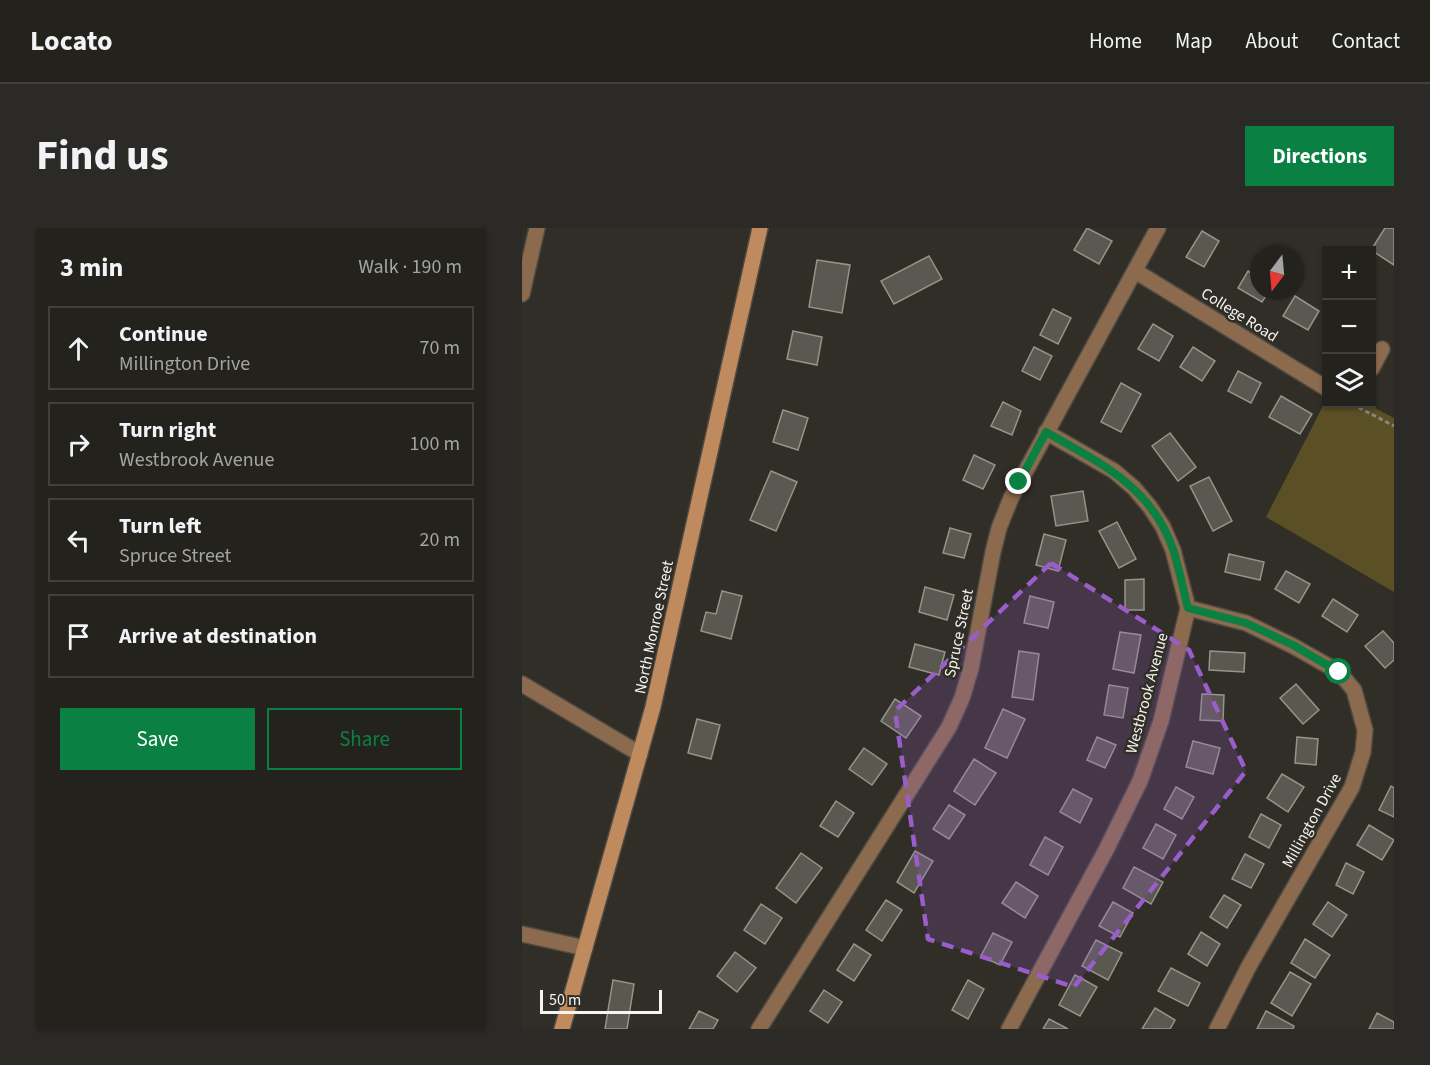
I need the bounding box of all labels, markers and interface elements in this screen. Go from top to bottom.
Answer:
text: Locato [30,21,112,61]
text: Home [1089,26,1142,56]
text: Map [1175,26,1213,56]
text: About [1246,26,1298,56]
text: Contact [1331,26,1400,56]
text: Find us [36,126,169,186]
button: Directions [1245,126,1394,186]
north arrow [1250,246,1304,300]
map controls [1322,246,1376,408]
button: + [1322,246,1376,300]
text: 3 min [60,249,123,286]
text: Walk · 190 m [358,253,462,281]
street label: College Road [1197,282,1282,347]
button: − [1322,300,1376,354]
text: Continue [119,318,208,350]
icon: ahead [62,332,95,365]
text: 70 m [420,334,460,362]
text: Millington Drive [119,350,250,378]
button: layers [1322,354,1376,408]
text: Turn right [119,414,216,446]
icon: right [62,428,95,461]
text: 100 m [410,430,460,458]
text: Westbrook Avenue [119,446,274,474]
route end [1005,468,1031,494]
text: Turn left [119,510,201,542]
icon: left [62,524,95,557]
text: 20 m [420,526,460,554]
text: Spruce Street [119,542,231,570]
street label: North Monroe Street [629,558,679,696]
street label: Spruce Street [939,586,979,679]
icon: arrive [62,620,95,653]
text: Arrive at destination [119,620,317,652]
street label: Westbrook Avenue [1120,630,1174,756]
route start [1325,658,1351,684]
button: Save [60,708,255,770]
button: Share [267,708,462,770]
street label: Millington Drive [1277,769,1347,872]
scale bar [540,987,662,1014]
text: 50 m [549,989,581,1011]

